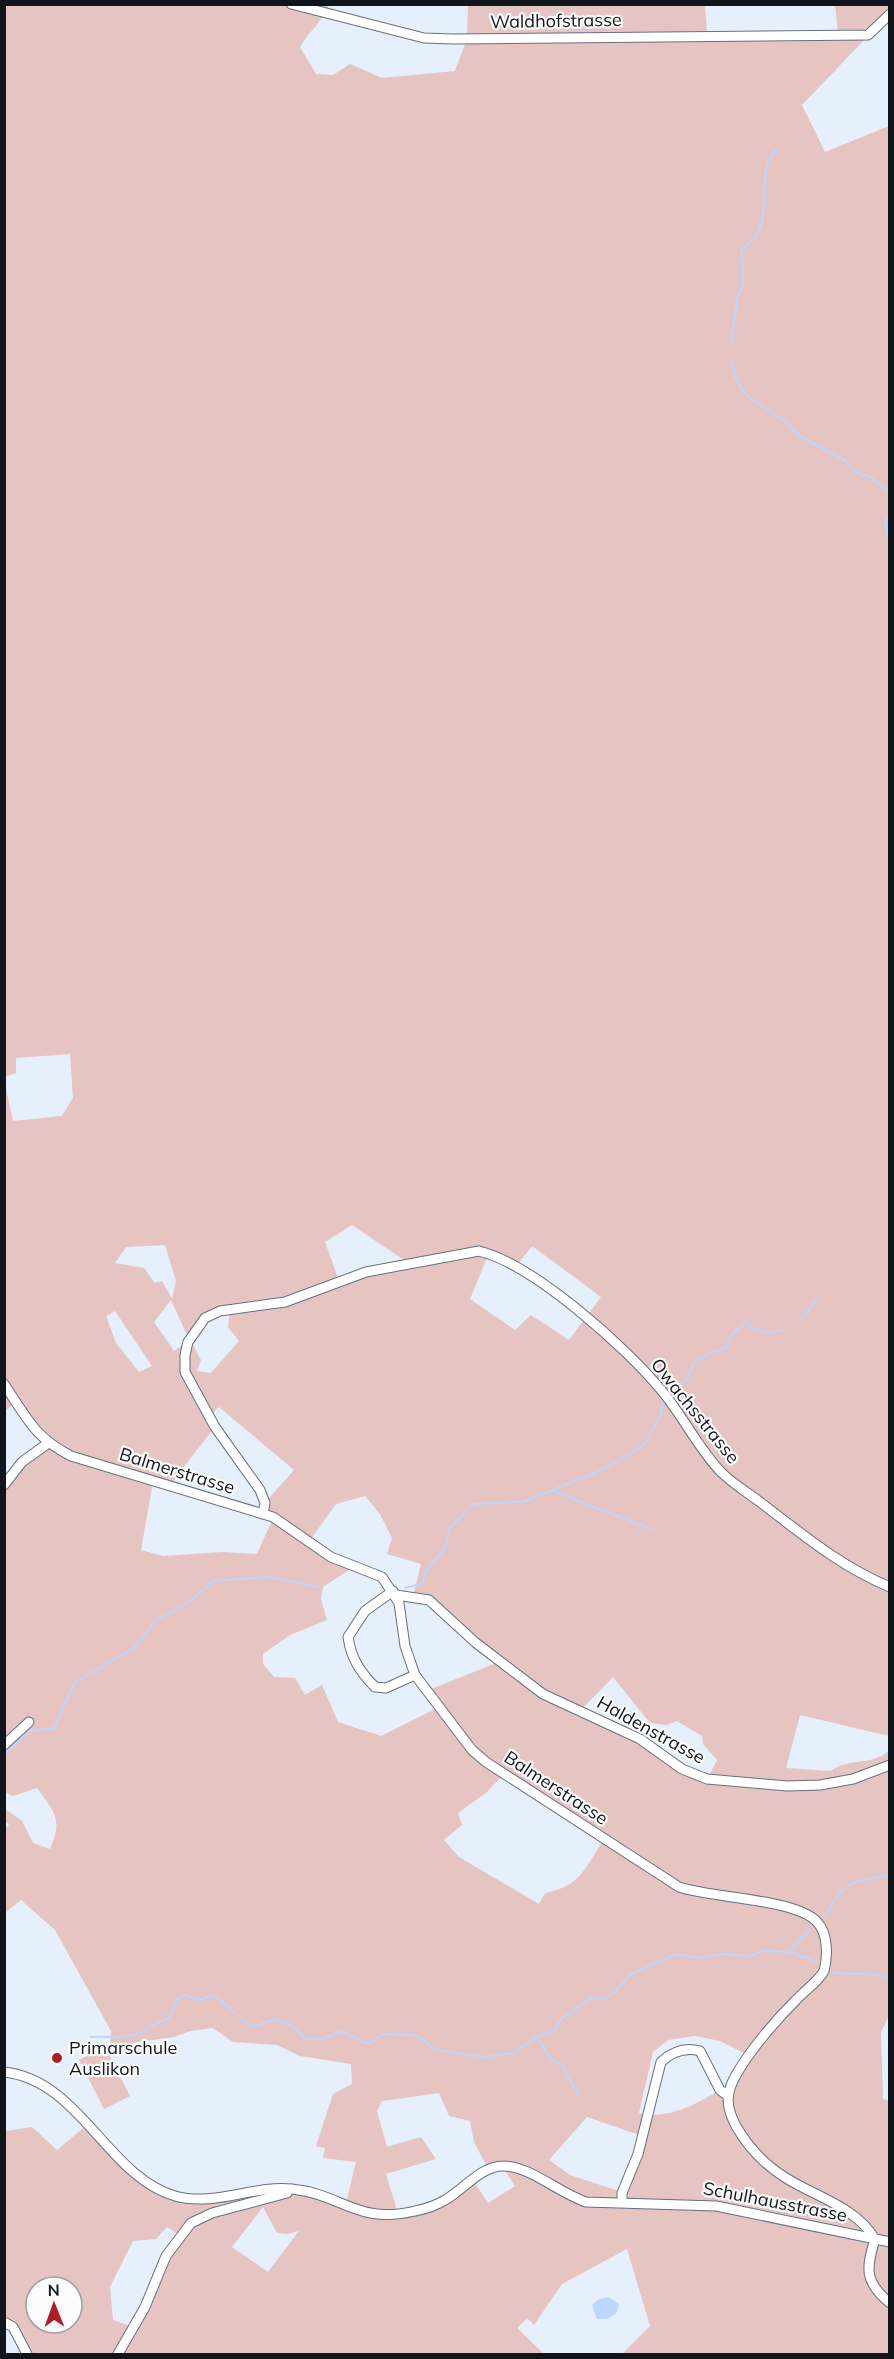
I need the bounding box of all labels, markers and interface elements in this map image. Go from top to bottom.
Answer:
street label: Waldhofstrasse [490,8,622,33]
street label: Owachsstrasse [646,1353,745,1468]
street label: Balmerstrasse [117,1442,238,1499]
street label: Haldenstrasse [593,1690,709,1769]
street label: Balmerstrasse [500,1745,613,1830]
place label: Primarschule Auslikon [69,2036,177,2080]
marker: Primarschule Auslikon [50,2051,64,2065]
street label: Schulhausstrasse [701,2176,849,2227]
north arrow [24,2275,84,2335]
text: N [48,2280,60,2300]

